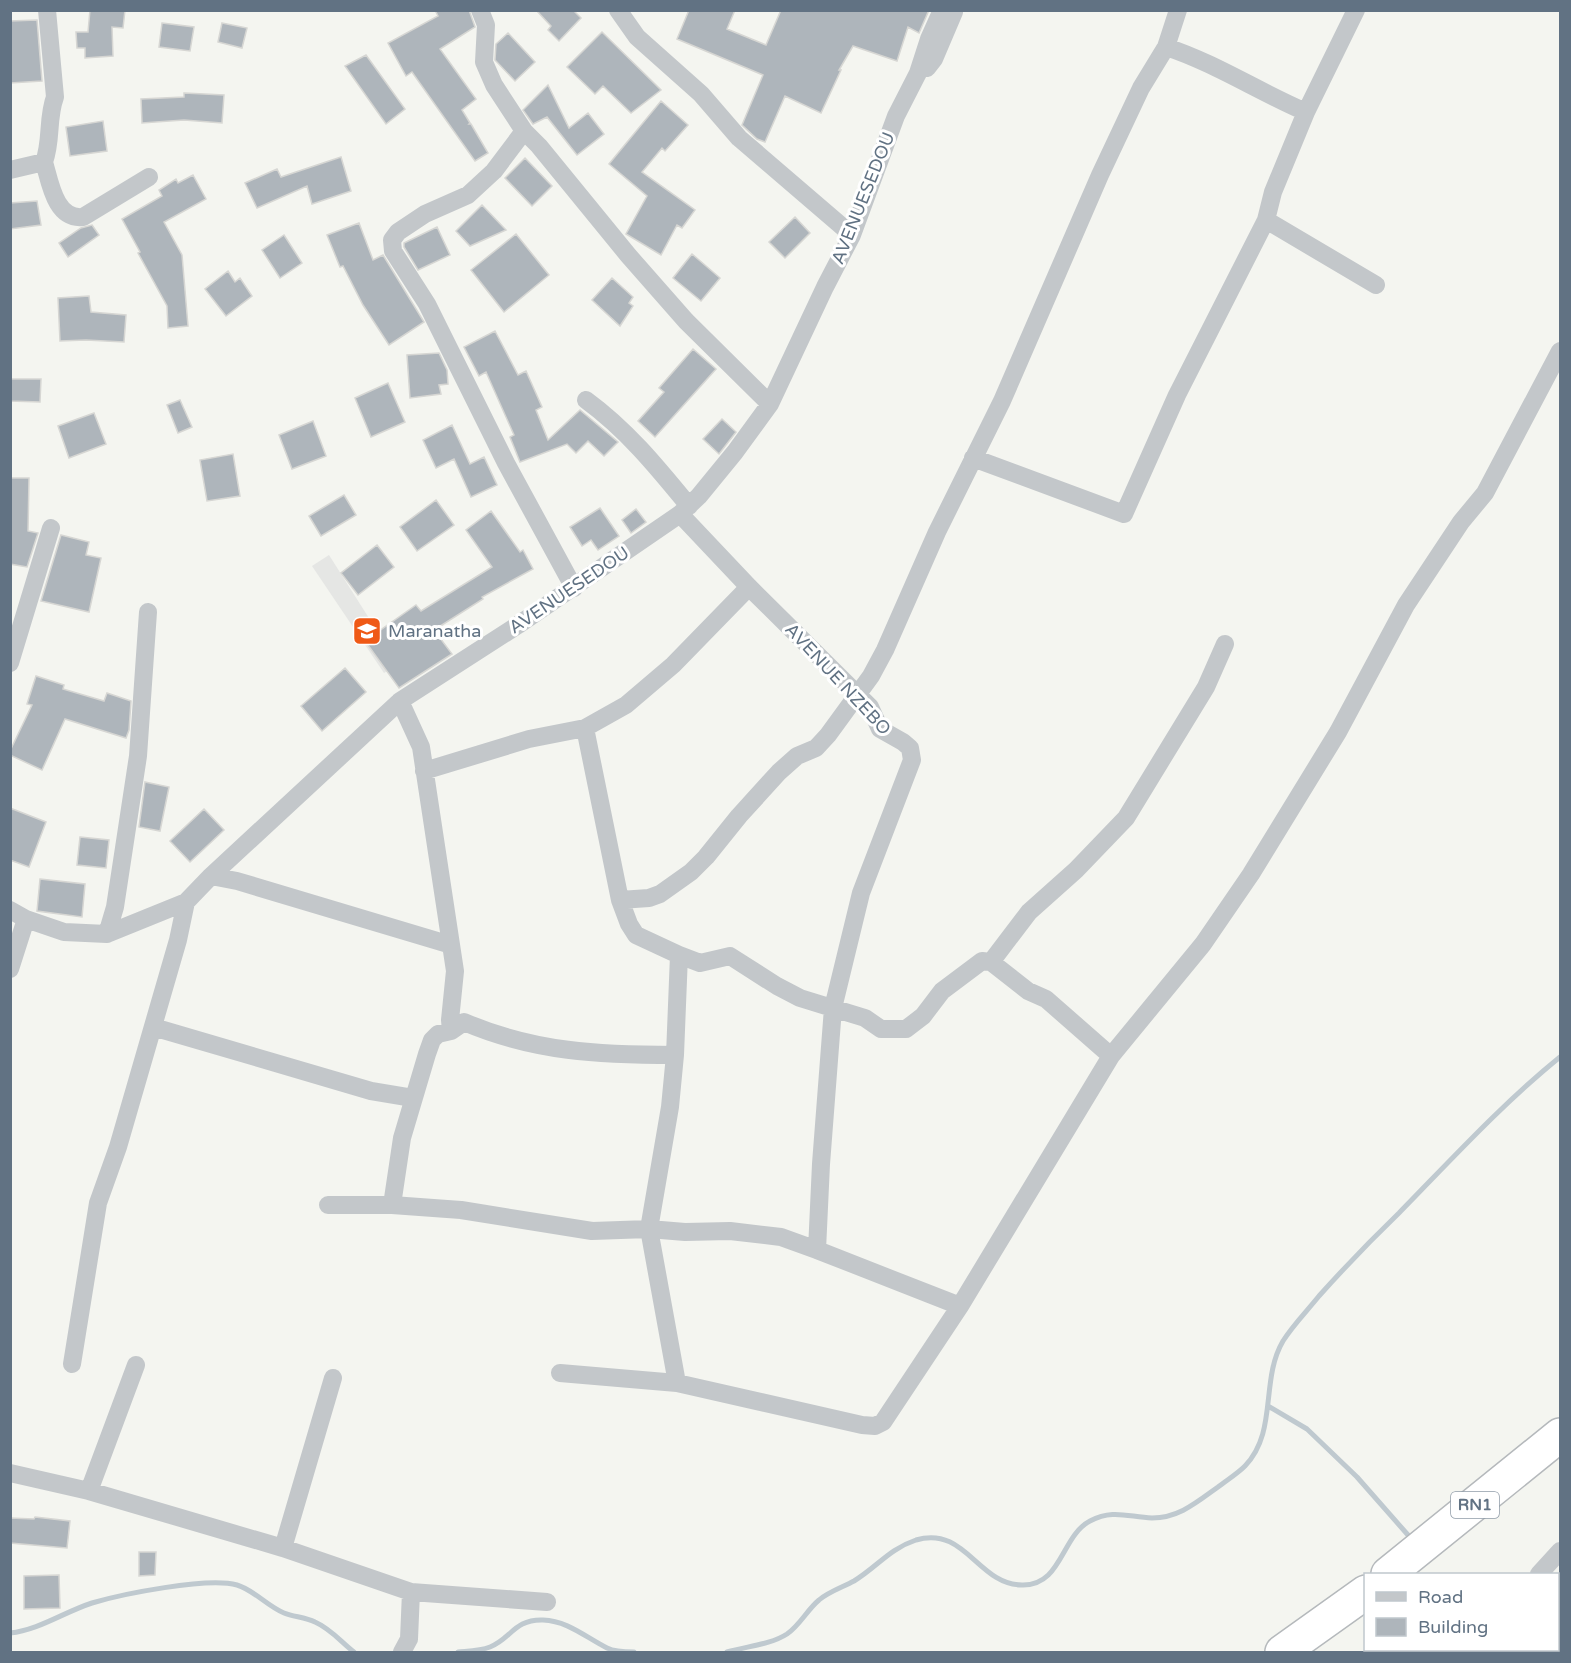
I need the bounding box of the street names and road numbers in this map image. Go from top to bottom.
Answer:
street label: AVENUESEDOU [826,129,900,267]
street label: AVENUESEDOU [505,542,633,638]
street label: AVENUE NZEBO [780,618,896,740]
road number: RN1 [1451,1492,1499,1518]

